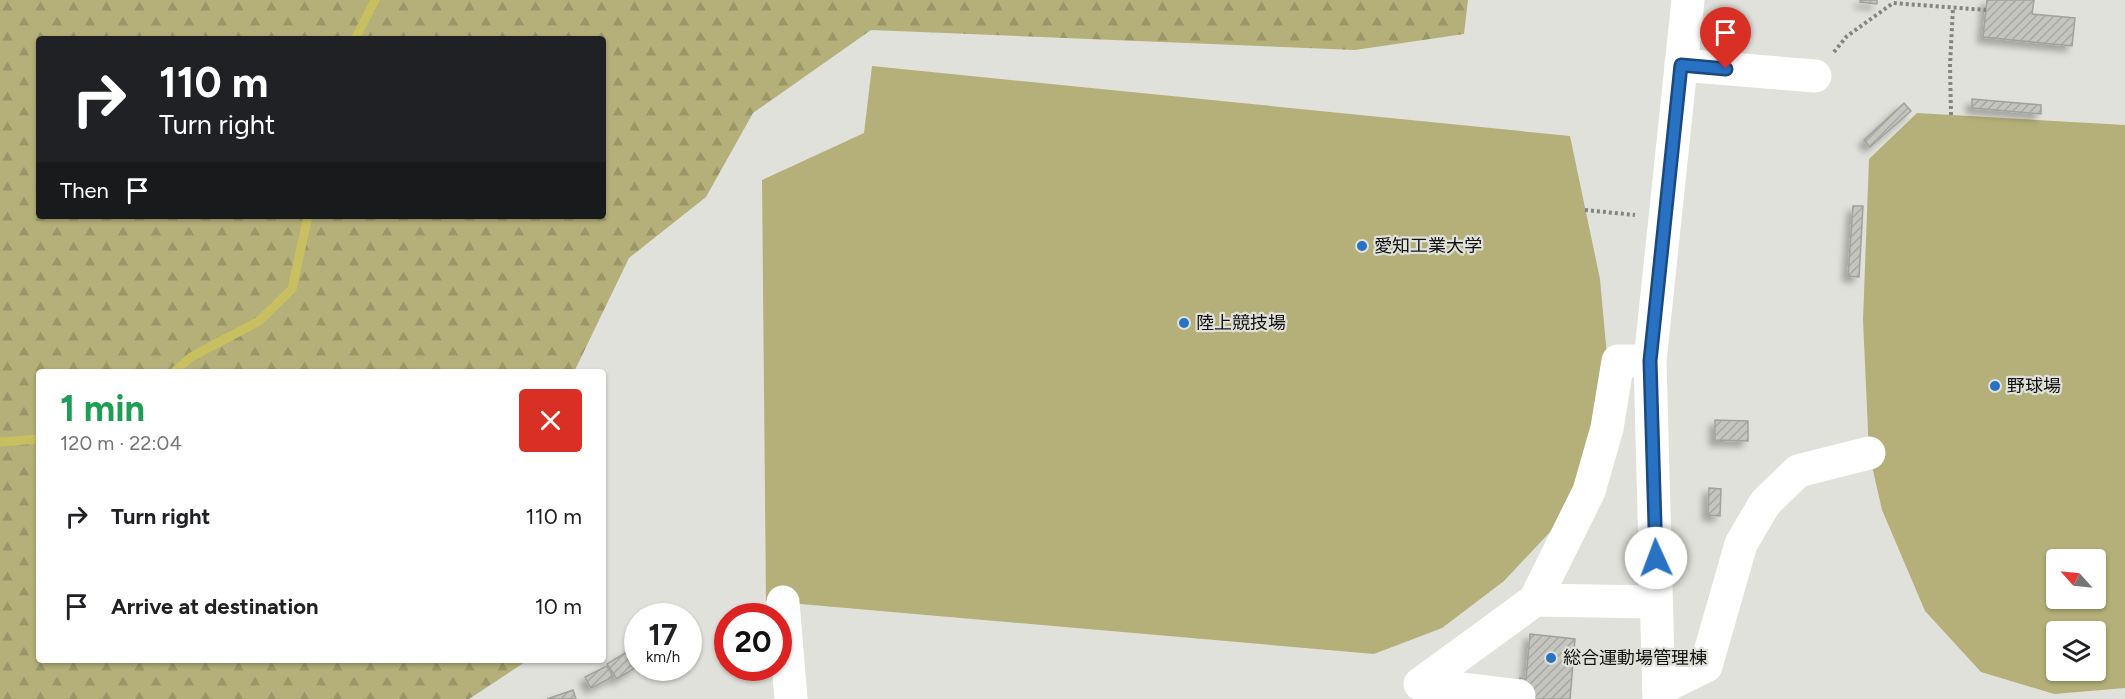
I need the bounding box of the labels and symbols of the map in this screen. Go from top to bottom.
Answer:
pin [1700,7,1751,69]
place label: 愛知工業大学 [1374,235,1482,257]
marker: 愛知工業大学 [1355,239,1369,253]
place label: 陸上競技場 [1196,312,1286,334]
marker: 陸上競技場 [1177,316,1191,330]
place label: 野球場 [2007,375,2061,397]
marker: 野球場 [1988,379,2002,393]
position arrow [1624,526,1688,590]
north arrow [2046,549,2106,609]
speed limit sign: 20 [714,603,792,681]
place label: 総合運動場管理棟 [1563,647,1707,669]
marker: 総合運動場管理棟 [1544,651,1558,665]

